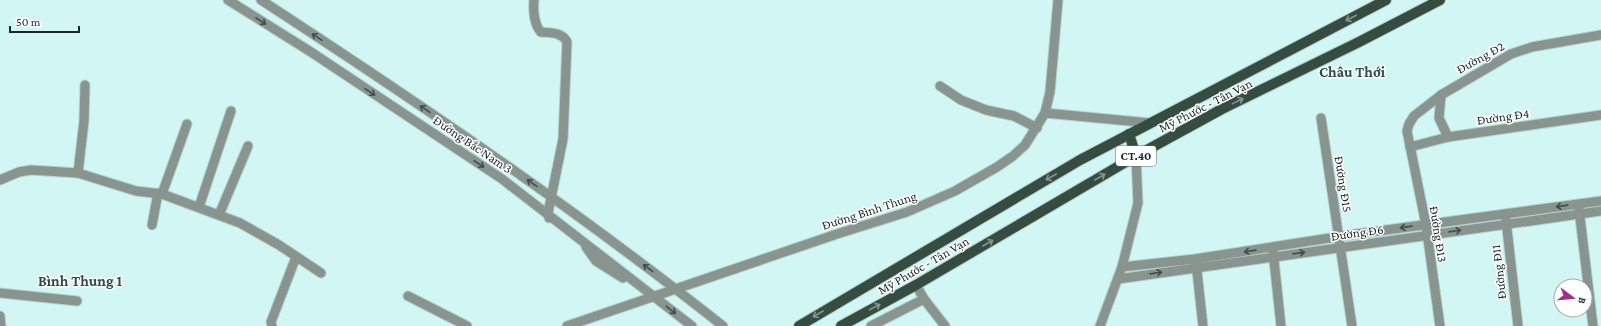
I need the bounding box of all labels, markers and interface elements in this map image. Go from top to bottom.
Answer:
scale bar [10,8,79,34]
one-way arrow [1345,14,1357,22]
text: 50 m [16,15,41,29]
one-way arrow [256,17,267,25]
one-way arrow [311,33,322,41]
street label: Đường Đ2 [1454,38,1507,77]
district label: Châu Thới [1319,64,1386,80]
street label: Mỹ Phước - Tân Vạn [1156,75,1255,136]
one-way arrow [365,87,376,96]
one-way arrow [1232,97,1244,104]
one-way arrow [420,105,431,113]
street label: Đường Đ4 [1476,105,1531,128]
street label: Đường Bắc Nam 3 [430,112,515,176]
road number: CT.40 [1116,146,1156,166]
street label: Đường Đ15 [1332,155,1355,213]
one-way arrow [473,160,485,168]
one-way arrow [1094,173,1105,181]
one-way arrow [1045,174,1057,182]
one-way arrow [526,179,537,187]
street label: Đường Bình Thung [820,188,919,233]
one-way arrow [1556,202,1569,210]
street label: Đường Đ13 [1427,205,1450,263]
street label: Đường Đ6 [1330,221,1384,244]
one-way arrow [1400,223,1413,231]
one-way arrow [1448,228,1461,235]
street label: Mỹ Phước - Tân Vạn [875,233,972,298]
one-way arrow [982,238,994,246]
street label: Đường Đ11 [1488,244,1509,300]
one-way arrow [1243,247,1256,255]
one-way arrow [1292,249,1305,257]
one-way arrow [642,264,653,272]
one-way arrow [1149,269,1162,277]
district label: Bình Thung 1 [38,273,122,289]
north arrow [1553,278,1593,318]
text: B [1576,296,1589,306]
one-way arrow [869,303,881,311]
one-way arrow [666,306,677,314]
one-way arrow [812,310,824,318]

